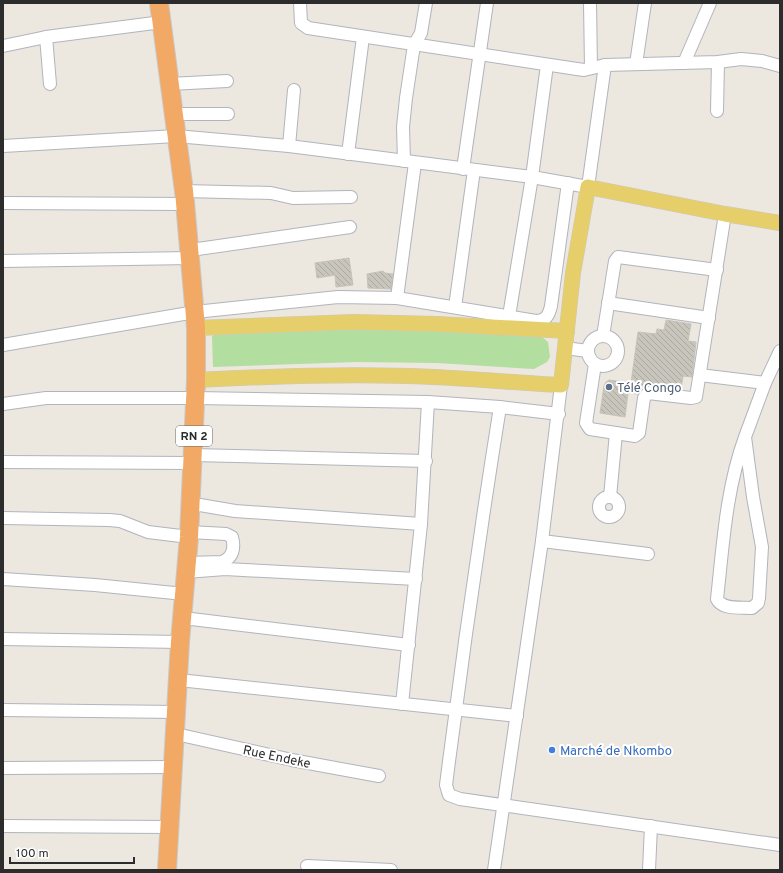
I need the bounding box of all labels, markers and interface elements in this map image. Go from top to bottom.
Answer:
place label: Télé Congo [617,381,682,397]
marker: Télé Congo [604,382,614,392]
road number: RN 2 [176,426,212,446]
street label: Rue Endeke [241,743,312,773]
place label: Marché de Nkombo [560,744,672,760]
marker: Marché de Nkombo [547,745,557,755]
scale bar [10,839,134,865]
text: 100 m [16,846,49,862]

